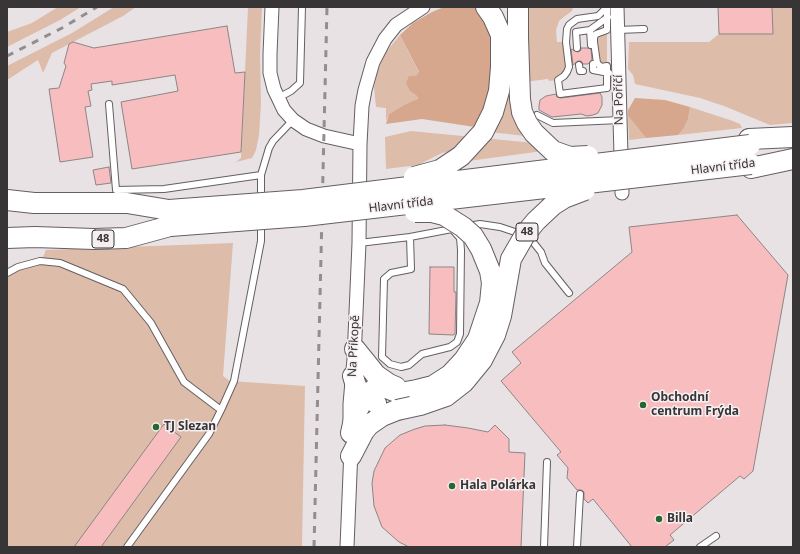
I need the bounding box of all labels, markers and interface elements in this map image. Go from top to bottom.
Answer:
street label: Na Poříčí [611,75,627,125]
street label: Hlavní třída [690,156,756,178]
street label: Hlavní třída [368,194,434,216]
road number: 48 [516,223,538,241]
road number: 48 [92,230,114,248]
street label: Na Příkopě [345,315,363,377]
place label: Obchodní centrum Frýda [651,391,739,419]
marker: Obchodní centrum Frýda [638,400,648,410]
place label: TJ Slezan [164,420,216,434]
marker: TJ Slezan [151,422,161,432]
place label: Hala Polárka [460,479,536,493]
marker: Hala Polárka [447,481,457,491]
place label: Billa [667,512,693,526]
marker: Billa [654,514,664,524]

